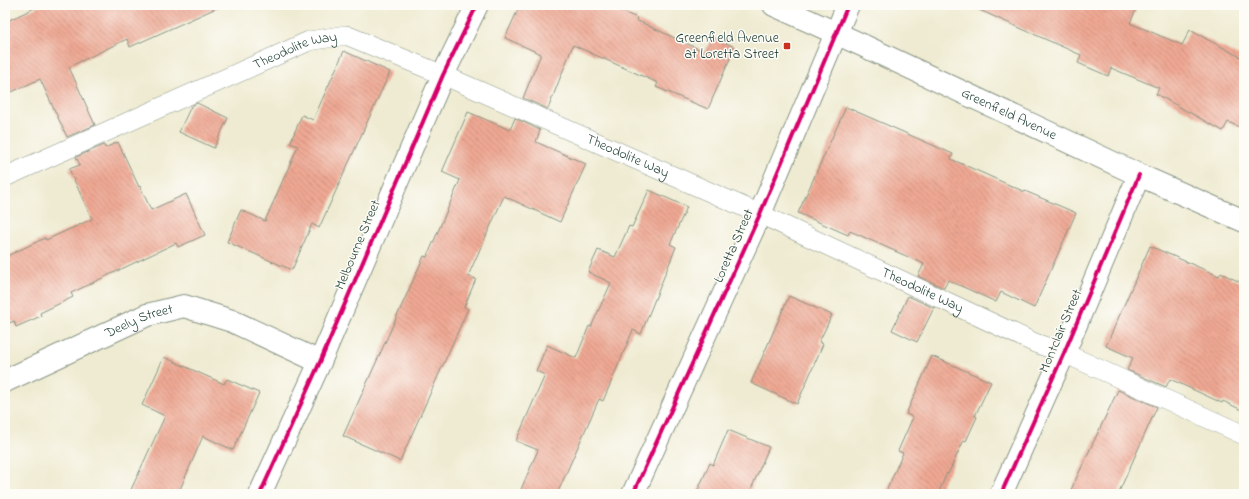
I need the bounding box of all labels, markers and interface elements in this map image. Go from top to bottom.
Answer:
street label: Theodolite Way [250,26,339,75]
place label: Greenfield Avenue at Loretta Street [676,28,780,65]
marker: Greenfield Avenue at Loretta Street [782,41,792,51]
street label: Greenfield Avenue [958,82,1061,146]
street label: Theodolite Way [583,129,673,184]
street label: Melbourne Street [330,196,387,293]
street label: Loretta Street [708,205,760,286]
street label: Theodolite Way [878,262,967,320]
street label: Montclair Street [1034,286,1088,376]
street label: Deely Street [100,299,175,344]

